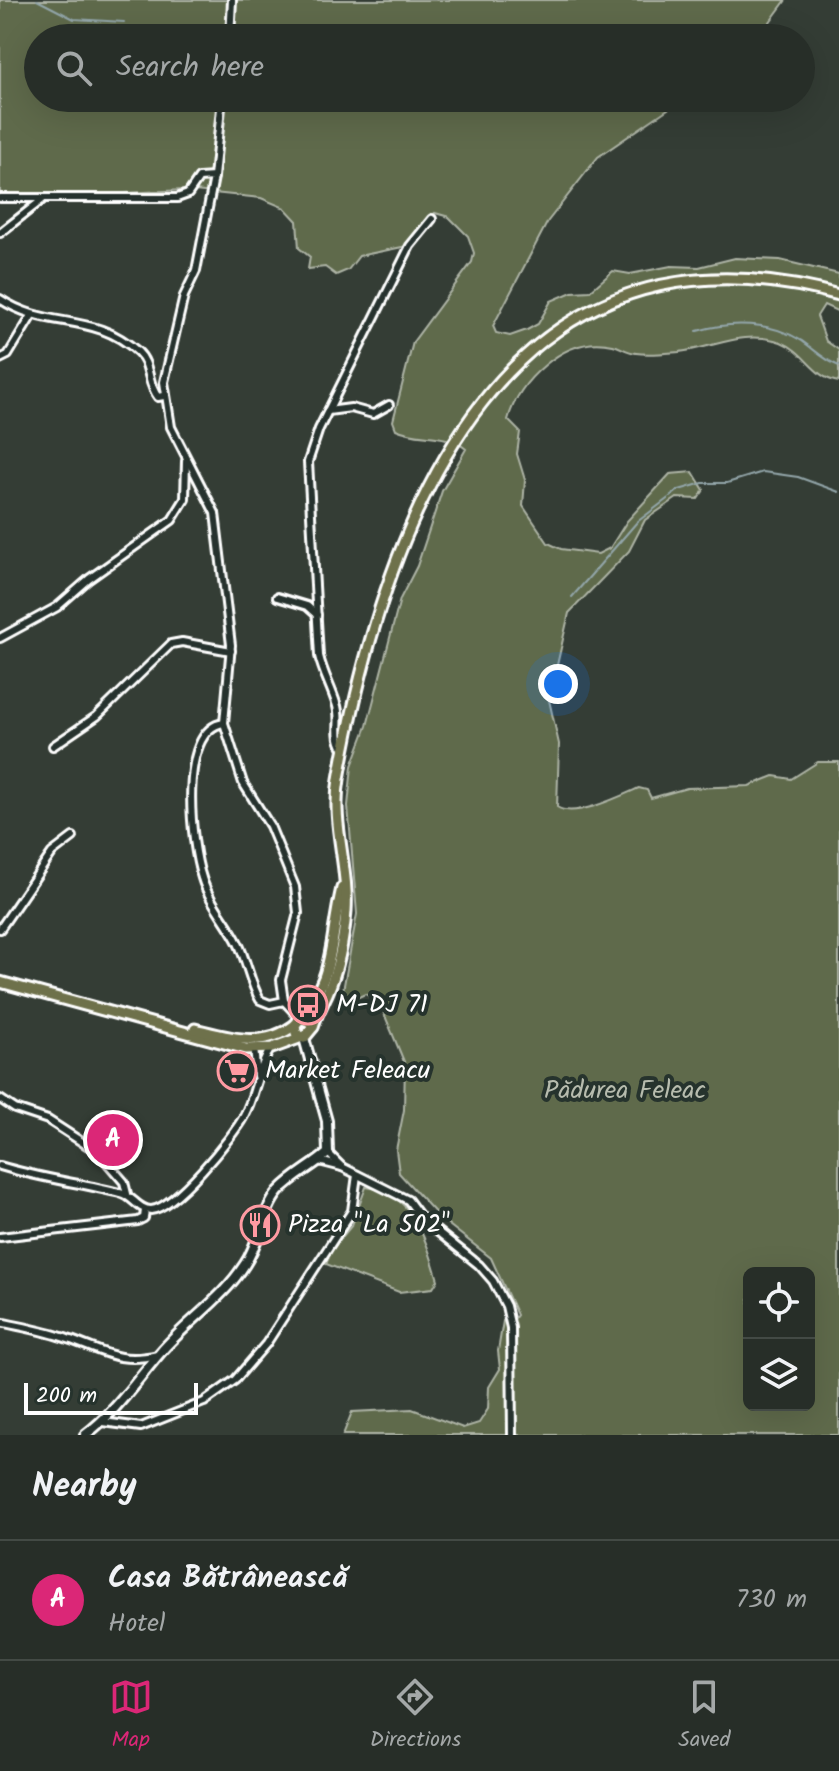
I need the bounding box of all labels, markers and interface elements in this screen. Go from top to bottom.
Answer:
search box [24,24,815,112]
text: Search here [116,44,264,92]
icon: search [52,46,96,90]
your location [538,664,578,704]
bus stop icon: M-DJ 71 [287,984,329,1026]
place label: M-DJ 71 [336,984,428,1026]
supermarket icon: Market Feleacu [216,1050,258,1092]
place label: Market Feleacu [265,1050,431,1092]
park label: Pădurea Feleac [544,1070,706,1112]
pin: A [87,1110,139,1170]
restaurant icon: Pizza "La 502" [239,1204,281,1246]
place label: Pizza "La 502" [288,1204,450,1246]
map controls [743,1267,815,1411]
button: locate [743,1267,815,1339]
button: layers [743,1339,815,1411]
scale bar [24,1379,198,1415]
text: 200 m [36,1379,97,1414]
text: Nearby [32,1460,137,1514]
text: Casa Bătrânească [108,1555,348,1603]
text: A [50,1579,66,1621]
text: 730 m [736,1579,807,1621]
text: Hotel [108,1603,165,1645]
tab: Map [109,1675,153,1758]
tab: Directions [370,1675,461,1758]
tab: Saved [678,1675,730,1758]

